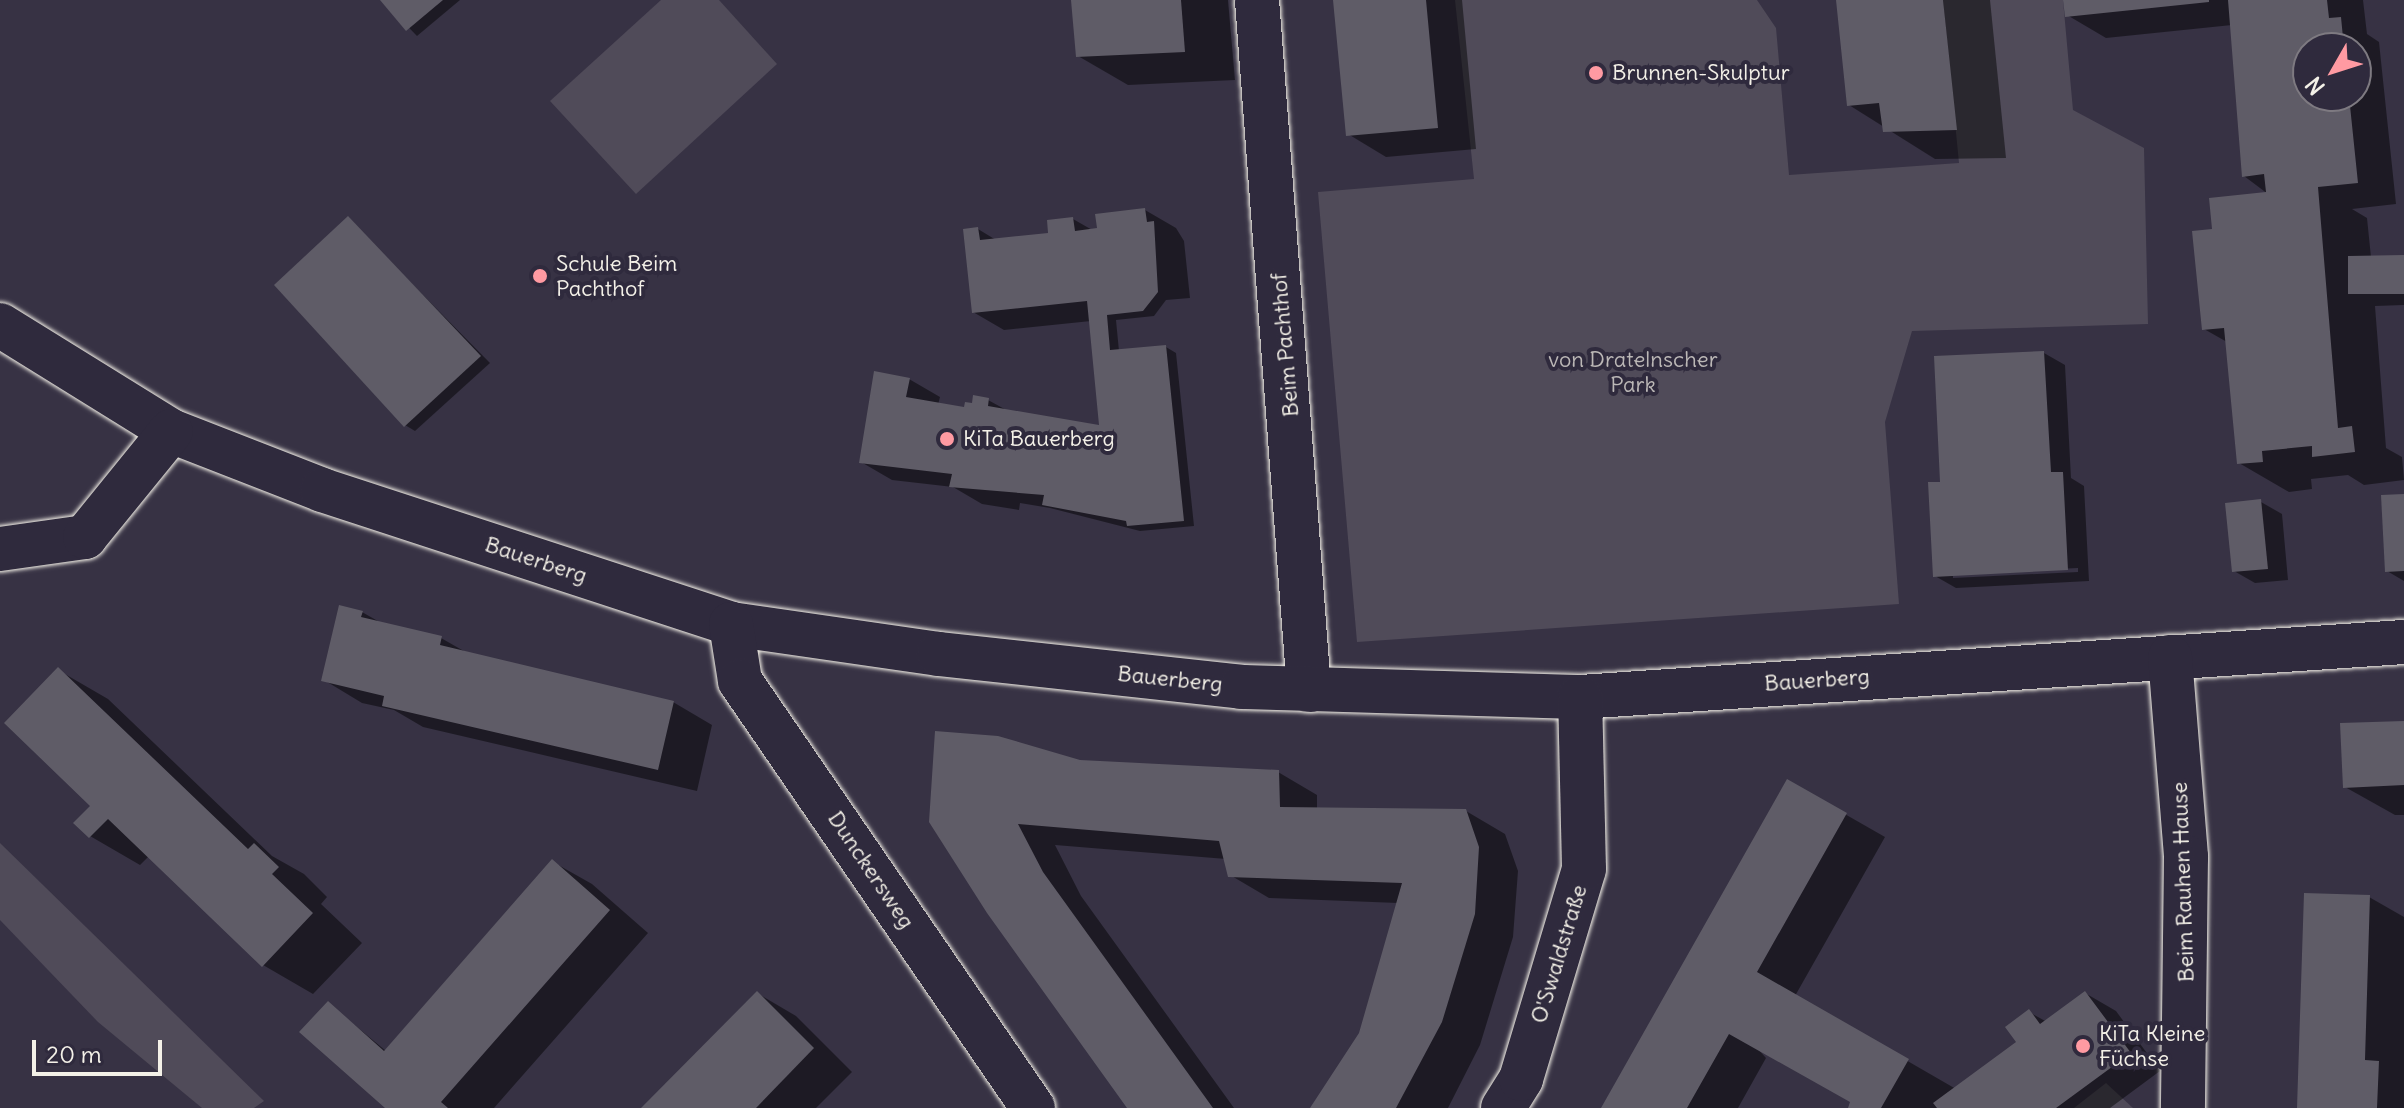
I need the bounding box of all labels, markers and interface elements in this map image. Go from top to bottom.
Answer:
north arrow [2292,32,2372,112]
place label: Brunnen-Skulptur [1612,60,1790,86]
marker: Brunnen-Skulptur [1587,64,1605,82]
text: N [2299,71,2331,101]
place label: Schule Beim Pachthof [556,250,677,302]
marker: Schule Beim Pachthof [531,267,549,285]
street label: Beim Pachthof [1266,272,1304,418]
park label: von Dratelnscher Park [1548,346,1718,398]
place label: KiTa Bauerberg [963,426,1115,452]
marker: KiTa Bauerberg [938,430,956,448]
street label: Bauerberg [482,531,590,589]
street label: Bauerberg [1116,660,1224,698]
street label: Bauerberg [1763,663,1871,697]
street label: Beim Rauhen Hause [2166,781,2200,983]
street label: Dunckersweg [822,806,920,934]
street label: O'Swaldstraße [1525,882,1593,1026]
place label: KiTa Kleine Füchse [2099,1020,2205,1072]
scale bar [36,1024,166,1074]
marker: KiTa Kleine Füchse [2074,1037,2092,1055]
text: 20 m [46,1039,102,1069]

